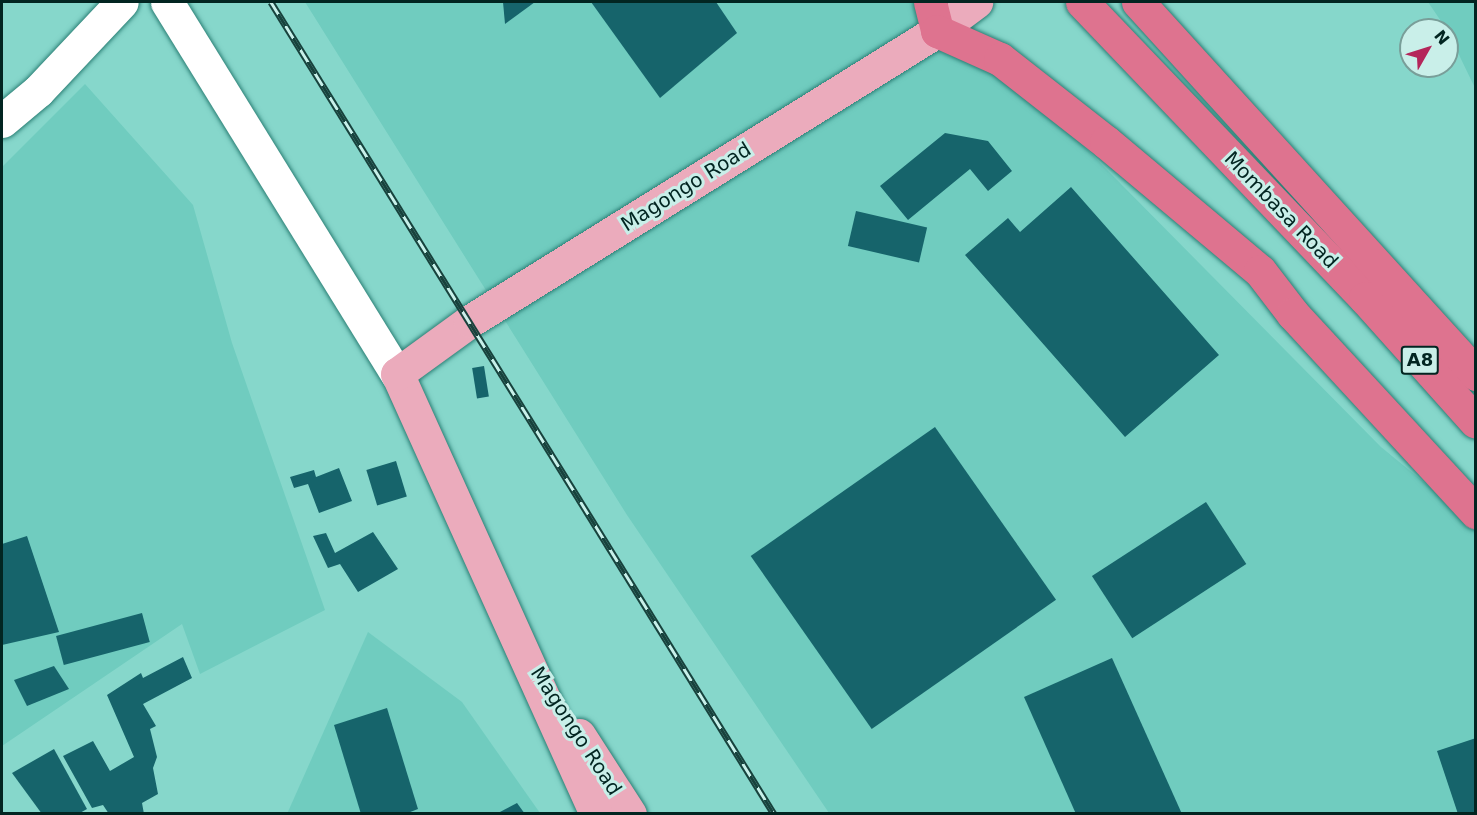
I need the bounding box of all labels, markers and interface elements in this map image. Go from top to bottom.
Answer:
north arrow [1399,18,1459,78]
text: N [1430,26,1453,49]
street label: Magongo Road [617,137,755,237]
street label: Mombasa Road [1219,147,1343,273]
road number: A8 [1400,345,1440,375]
street label: Magongo Road [525,662,627,800]

